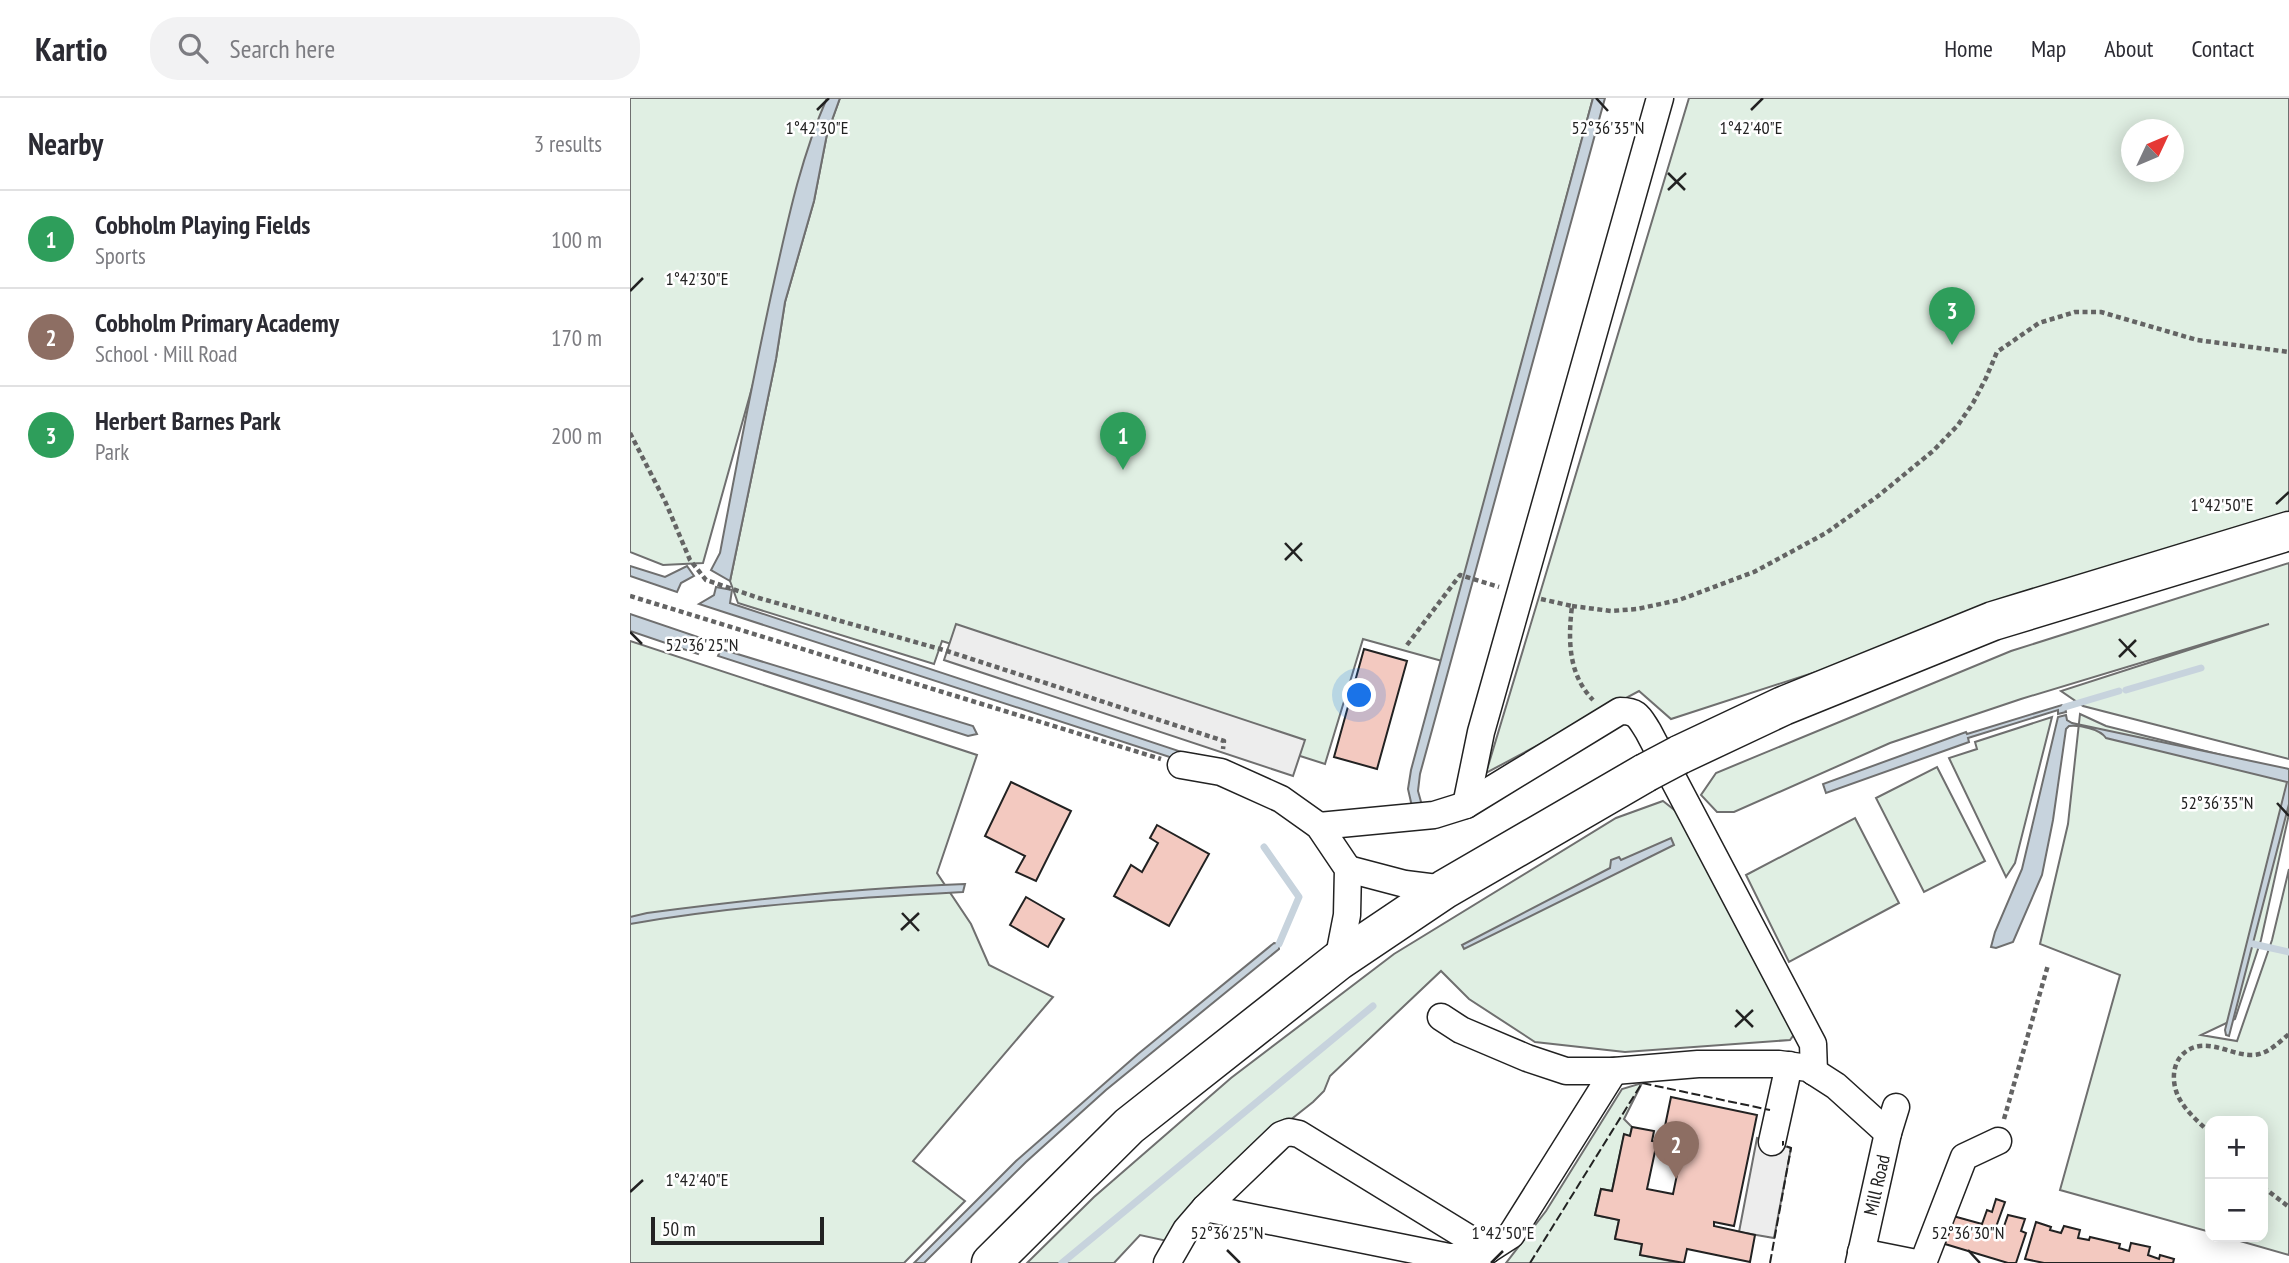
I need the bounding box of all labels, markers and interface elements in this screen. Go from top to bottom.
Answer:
search box [150,17,640,80]
text: Kartio [35,27,108,70]
icon: search [174,29,212,67]
text: Search here [230,32,335,65]
text: Home [1944,33,1993,64]
text: Map [2031,33,2066,64]
text: About [2104,33,2153,64]
text: Contact [2191,33,2254,64]
text: 1°42'30"E [786,116,848,139]
text: 52°36'35"N [1572,116,1644,139]
text: 1°42'40"E [1720,116,1782,139]
north arrow [2121,119,2184,182]
text: Nearby [28,124,103,163]
text: 3 results [534,129,602,158]
text: Cobholm Playing Fields [95,208,310,241]
text: 1 [46,225,57,254]
text: 100 m [551,225,602,254]
text: Sports [95,241,146,270]
text: 1°42'30"E [666,267,728,290]
pin: 3 [1929,287,1975,345]
text: Cobholm Primary Academy [95,306,339,339]
text: 2 [46,323,57,352]
text: 170 m [551,323,602,352]
text: School · Mill Road [95,339,238,368]
text: Herbert Barnes Park [95,404,281,437]
pin: 1 [1100,412,1146,470]
text: 3 [46,421,57,450]
text: 200 m [551,421,602,450]
text: Park [95,437,129,466]
text: 1°42'50"E [2191,493,2253,516]
text: 52°36'25"N [666,633,738,656]
your location [1342,678,1376,712]
text: 52°36'35"N [2181,791,2253,814]
map controls [2205,1116,2268,1242]
button: + [2205,1116,2268,1179]
pin: 2 [1653,1121,1699,1179]
street label: Mill Road [1858,1152,1895,1218]
text: 1°42'40"E [666,1168,728,1191]
button: − [2205,1179,2268,1242]
scale bar [651,1214,824,1246]
text: 50 m [662,1217,696,1241]
text: 52°36'25"N [1191,1221,1263,1244]
text: 1°42'50"E [1472,1221,1534,1244]
text: 52°36'30"N [1932,1221,2004,1244]

